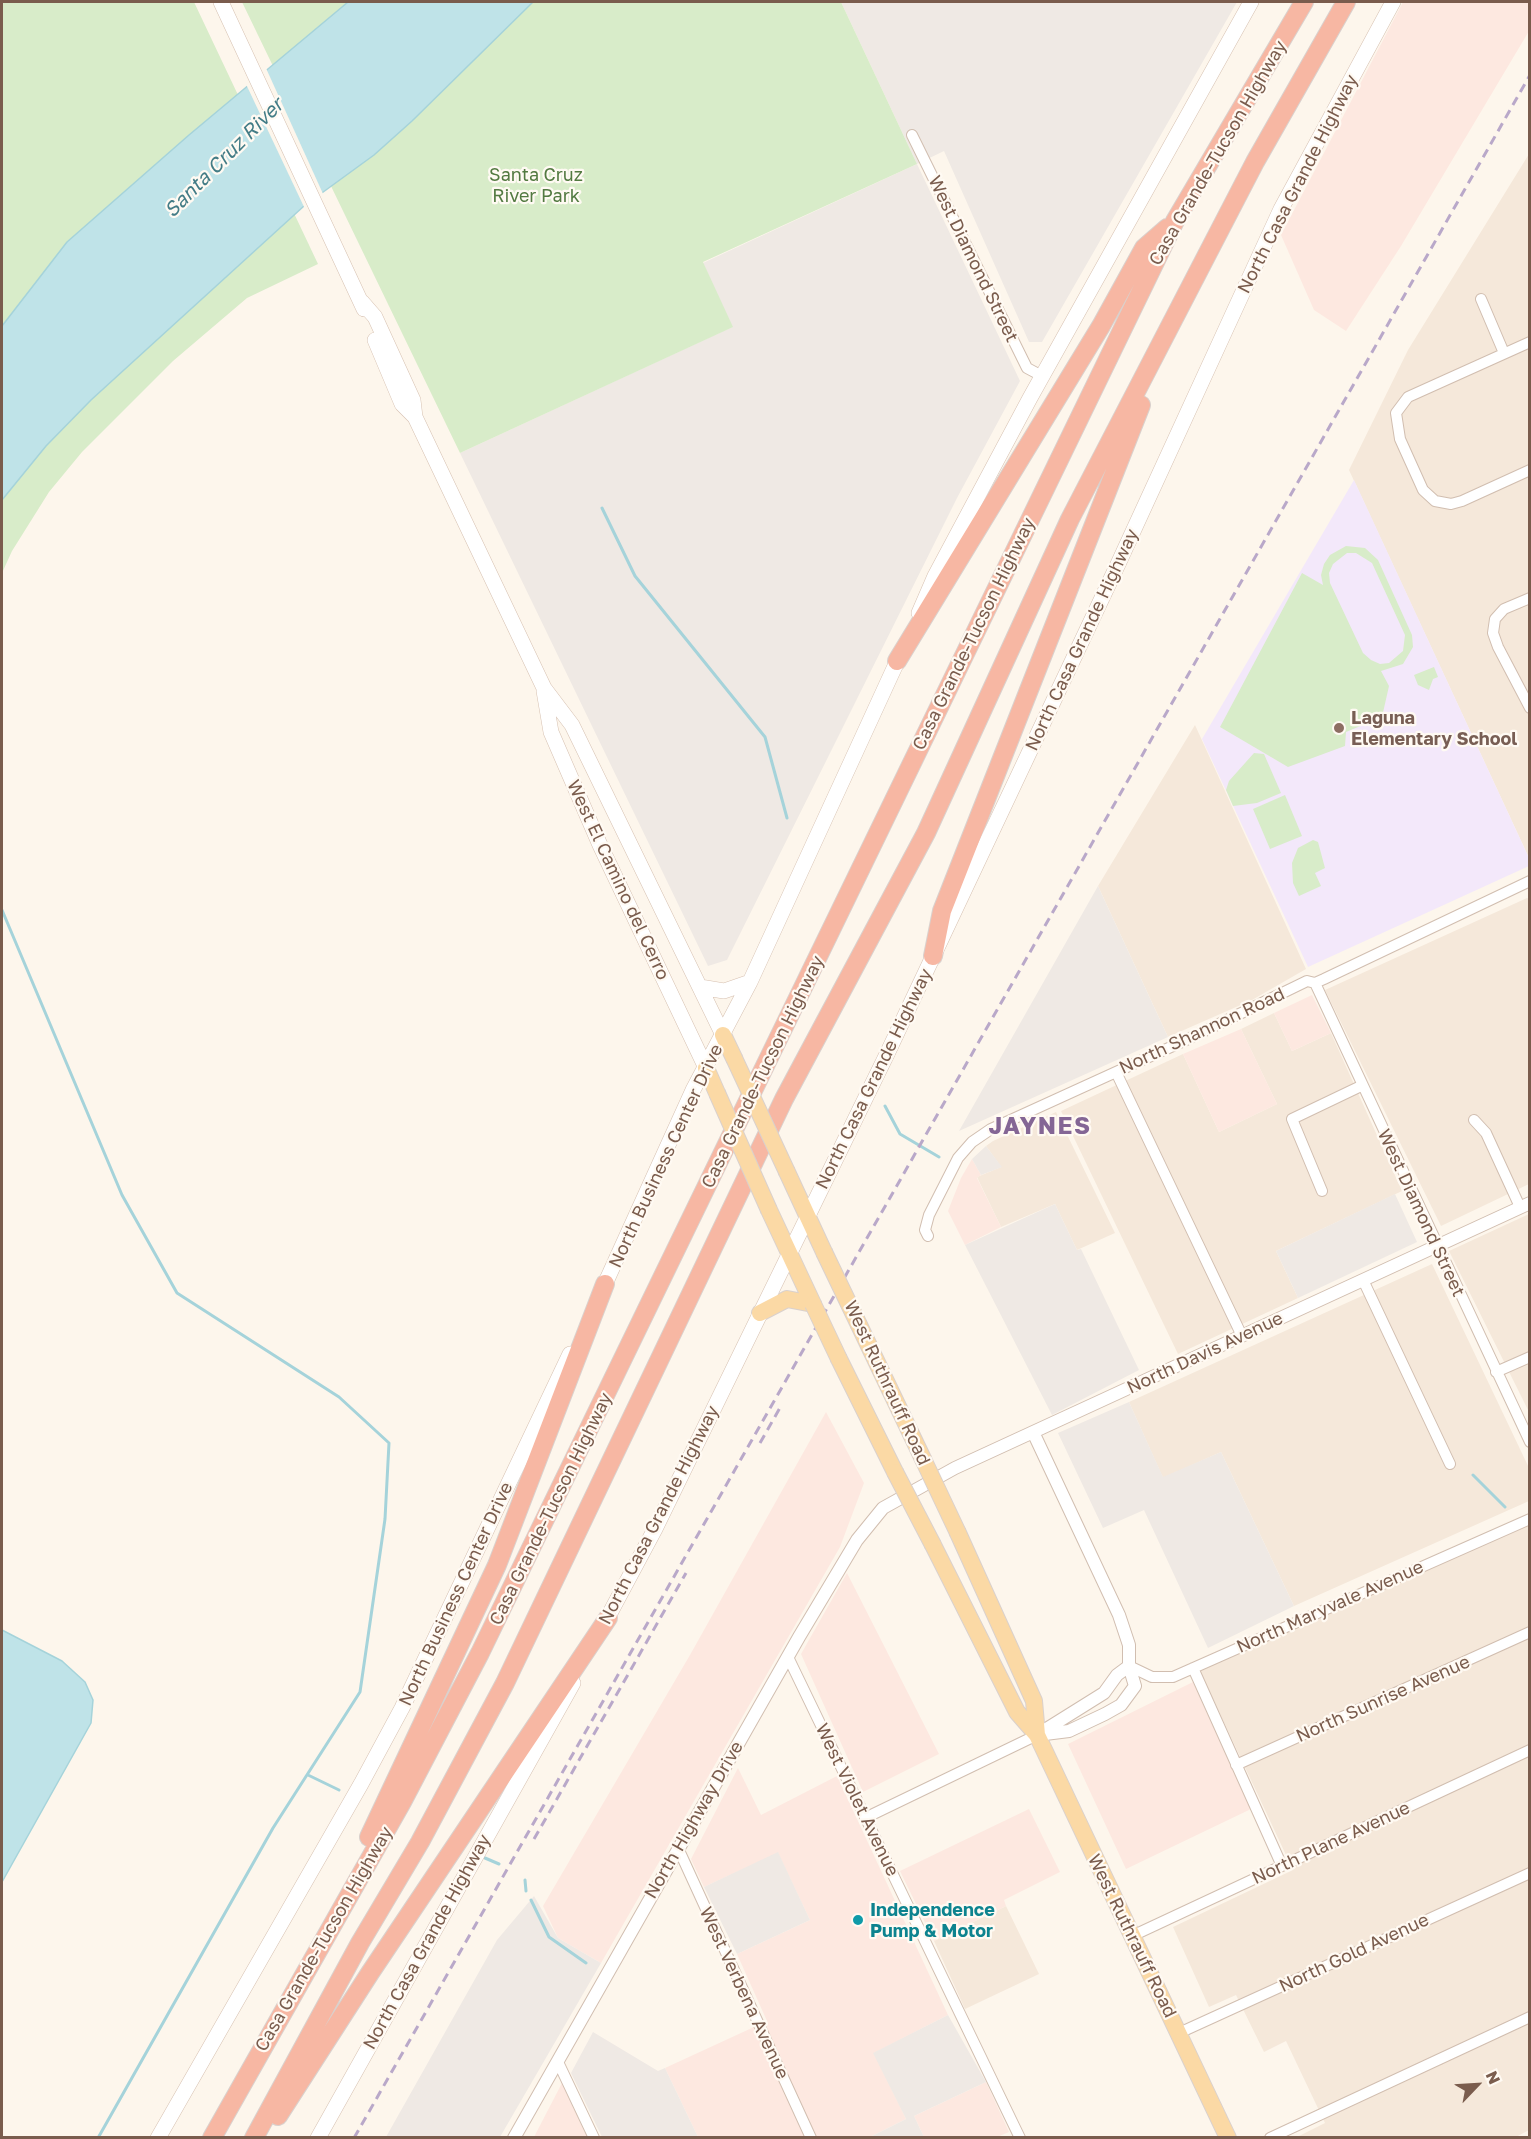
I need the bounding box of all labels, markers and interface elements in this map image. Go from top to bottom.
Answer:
street label: Casa Grande-Tucson Highway [1145,37,1291,269]
street label: North Casa Grande Highway [1233,71,1363,297]
water label: Santa Cruz River [160,94,288,222]
park label: Santa Cruz River Park [489,164,583,207]
street label: West Diamond Street [923,172,1023,346]
street label: Casa Grande-Tucson Highway [908,514,1040,754]
street label: North Casa Grande Highway [1021,525,1143,755]
place label: Laguna Elementary School [1351,707,1517,750]
marker: Laguna Elementary School [1332,721,1346,735]
street label: West El Camino del Cerro [562,777,674,983]
street label: Casa Grande-Tucson Highway [697,952,829,1192]
street label: North Casa Grande Highway [811,965,937,1193]
street label: North Shannon Road [1116,983,1288,1079]
street label: North Business Center Drive [605,1041,727,1271]
district label: JAYNES [988,1112,1092,1140]
street label: West Diamond Street [1373,1126,1469,1300]
street label: West Ruthrauff Road [839,1297,935,1469]
street label: North Davis Avenue [1124,1307,1286,1399]
street label: Casa Grande-Tucson Highway [485,1389,617,1629]
street label: North Casa Grande Highway [594,1402,724,1628]
street label: North Business Center Drive [395,1479,517,1709]
street label: North Maryvale Avenue [1233,1556,1427,1658]
street label: North Sunrise Avenue [1293,1651,1473,1747]
street label: West Violet Avenue [811,1720,903,1880]
street label: North Highway Drive [640,1737,748,1903]
street label: North Plane Avenue [1249,1797,1413,1889]
street label: Casa Grande-Tucson Highway [251,1823,397,2055]
street label: North Casa Grande Highway [359,1831,495,2053]
street label: West Ruthrauff Road [1083,1851,1181,2021]
place label: Independence Pump & Motor [870,1899,995,1942]
street label: West Verbena Avenue [695,1903,793,2083]
street label: North Gold Avenue [1276,1909,1432,1997]
marker: Independence Pump & Motor [851,1913,865,1927]
north arrow [1447,2055,1507,2115]
text: N [1482,2068,1505,2087]

